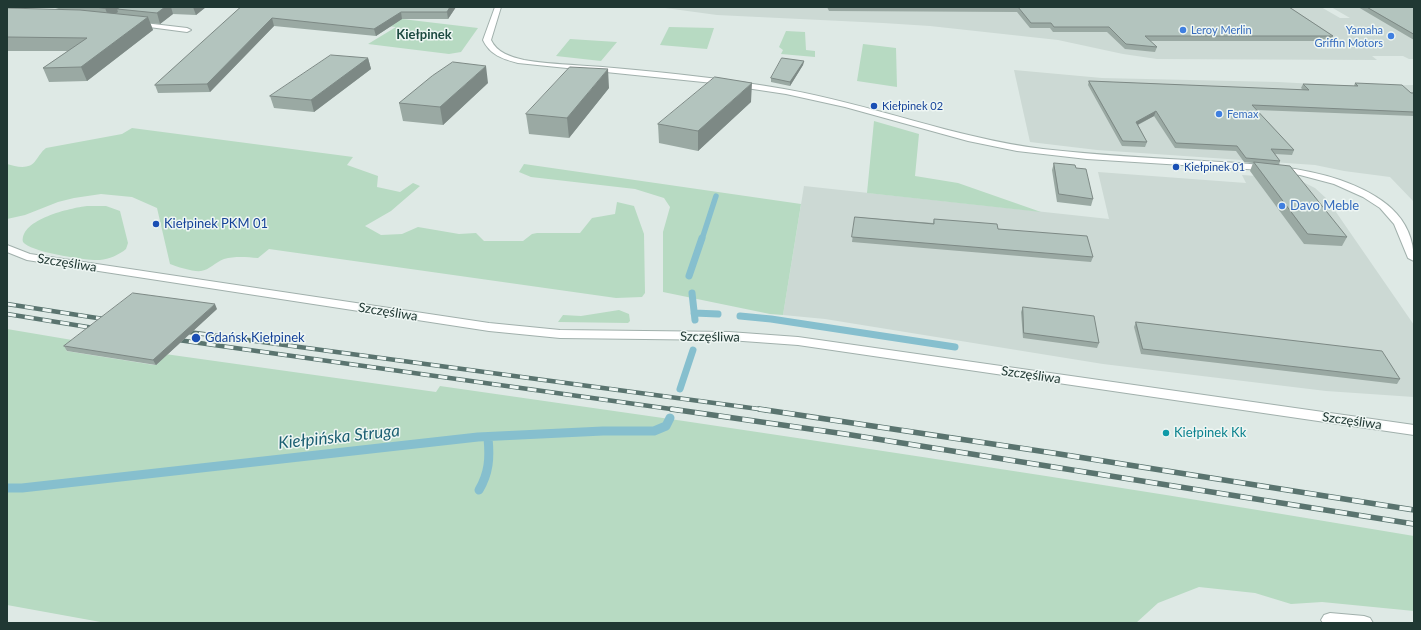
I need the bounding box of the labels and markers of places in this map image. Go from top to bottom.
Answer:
place label: Leroy Merlin [1191,23,1252,37]
place label: Yamaha Griffin Motors [1315,23,1383,49]
marker: Leroy Merlin [1178,25,1188,35]
marker: Yamaha Griffin Motors [1386,31,1396,41]
place label: Kiełpinek 02 [882,99,943,113]
marker: Kiełpinek 02 [869,101,879,111]
place label: Femax [1227,107,1259,121]
marker: Femax [1214,109,1224,119]
place label: Kiełpinek 01 [1184,160,1245,174]
marker: Kiełpinek 01 [1171,162,1181,172]
place label: Davo Meble [1290,198,1359,214]
marker: Davo Meble [1277,201,1287,211]
place label: Kiełpinek PKM 01 [164,216,268,232]
marker: Kiełpinek PKM 01 [151,219,161,229]
place label: Gdańsk Kiełpinek [205,330,305,346]
marker: Gdańsk Kiełpinek [190,332,202,344]
place label: Kiełpinek Kk [1174,425,1246,441]
marker: Kiełpinek Kk [1161,428,1171,438]

